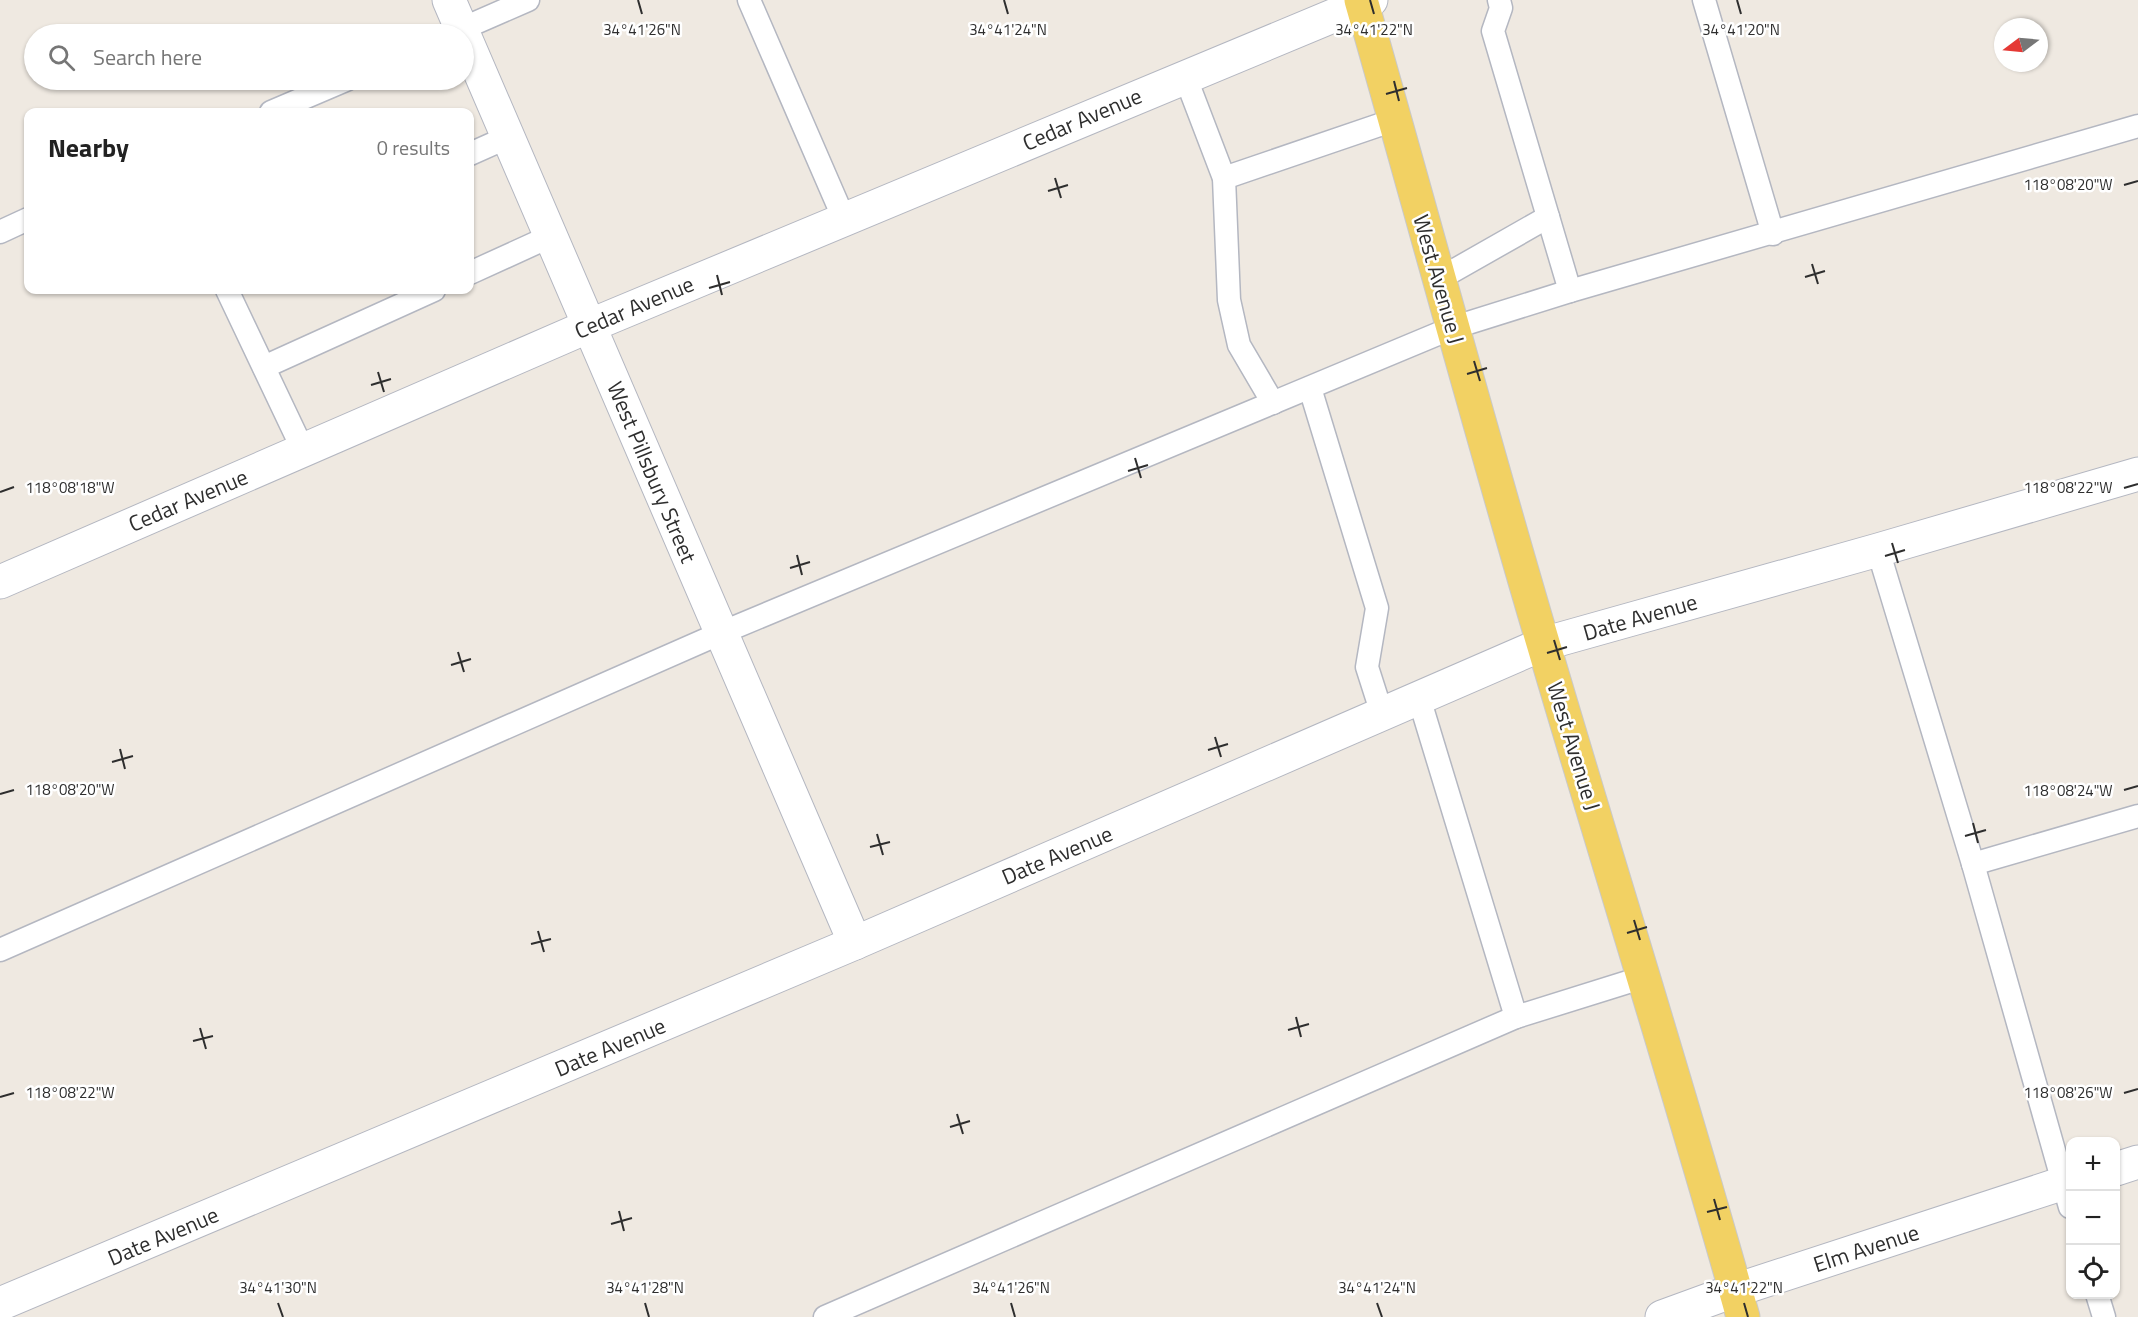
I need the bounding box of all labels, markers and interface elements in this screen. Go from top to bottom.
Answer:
text: 34°41'26"N [603,18,681,41]
text: 34°41'24"N [969,18,1047,41]
text: 34°41'22"N [1335,18,1413,41]
text: 34°41'20"N [1702,18,1780,41]
north arrow [1994,18,2048,72]
search box [24,24,474,90]
text: Search here [93,40,202,74]
icon: search [45,41,78,74]
street label: Cedar Avenue [1017,79,1147,159]
text: Nearby [48,128,129,167]
text: 0 results [377,132,450,163]
text: 118°08'20"W [2023,173,2113,196]
street label: West Avenue J [1404,210,1474,348]
street label: Cedar Avenue [569,267,699,347]
street label: West Pillsbury Street [598,376,706,568]
street label: Cedar Avenue [123,460,253,540]
text: 118°08'18"W [25,476,115,499]
text: 118°08'22"W [2023,476,2113,499]
street label: Date Avenue [1579,584,1701,650]
street label: West Avenue J [1538,677,1610,815]
text: 118°08'20"W [25,778,115,801]
text: 118°08'24"W [2023,779,2113,802]
street label: Date Avenue [996,816,1118,894]
street label: Date Avenue [549,1008,671,1086]
text: 118°08'22"W [25,1081,115,1104]
text: 118°08'26"W [2023,1081,2113,1104]
map controls [2066,1137,2120,1299]
button: + [2066,1137,2120,1191]
button: − [2066,1191,2120,1245]
street label: Date Avenue [102,1197,224,1275]
street label: Elm Avenue [1809,1215,1923,1281]
button: locate [2066,1245,2120,1299]
text: 34°41'30"N [239,1276,317,1299]
text: 34°41'28"N [606,1276,684,1299]
text: 34°41'26"N [972,1276,1050,1299]
text: 34°41'24"N [1338,1276,1416,1299]
text: 34°41'22"N [1705,1276,1783,1299]

